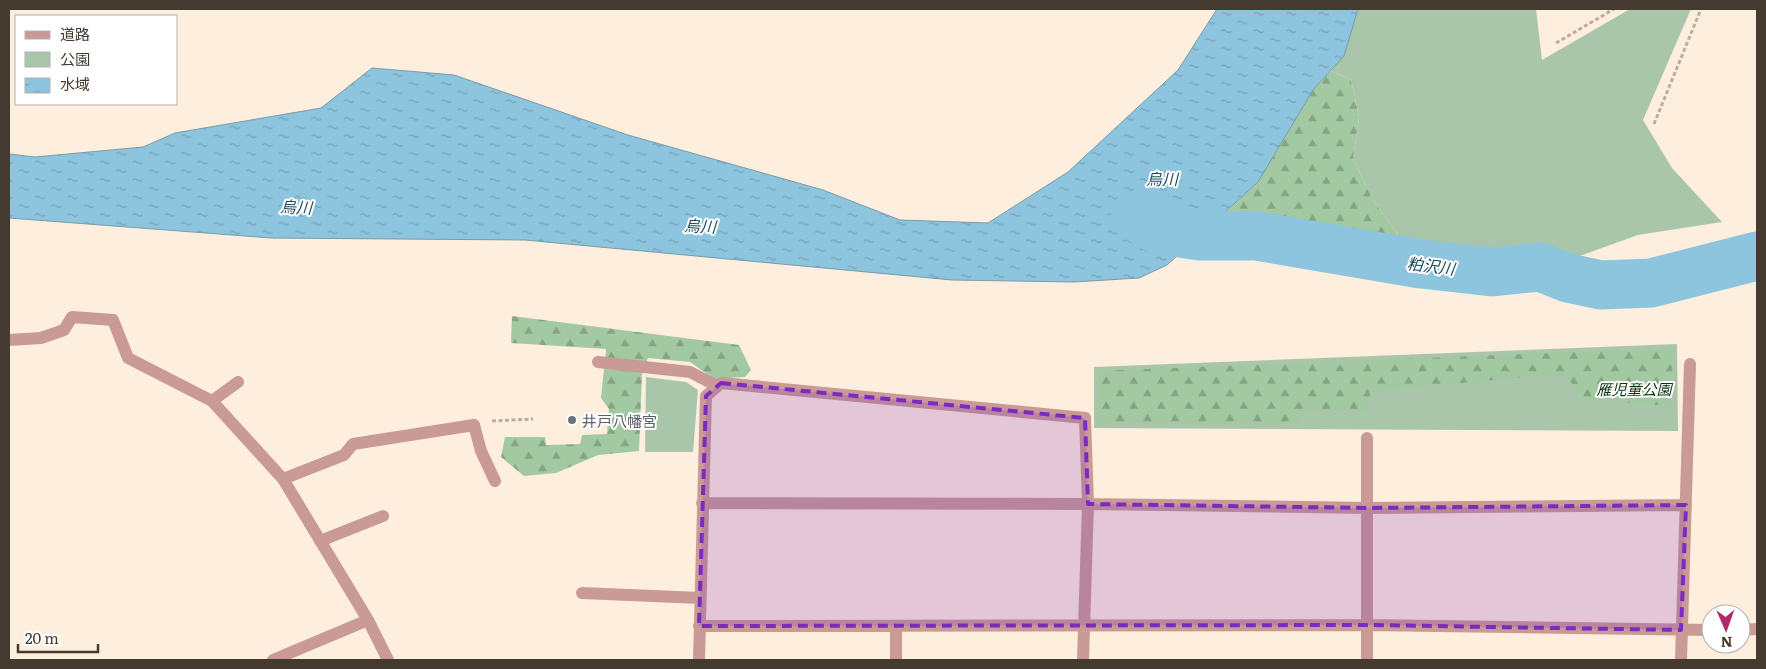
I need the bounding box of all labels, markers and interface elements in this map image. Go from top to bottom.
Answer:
legend [15,15,178,105]
text: 道路 [60,22,90,45]
text: 公園 [60,47,90,70]
text: 水域 [60,72,90,95]
water label: 烏川 [1146,166,1180,190]
water label: 烏川 [279,193,315,219]
water label: 烏川 [683,212,719,238]
water label: 粕沢川 [1406,250,1458,280]
park label: 雁児童公園 [1596,377,1673,400]
place label: 井戸八幡宮 [582,409,657,432]
marker: 井戸八幡宮 [566,414,578,426]
north arrow [1701,604,1751,654]
scale bar [18,622,98,654]
text: 20 m [25,626,59,649]
text: N [1720,633,1733,653]

